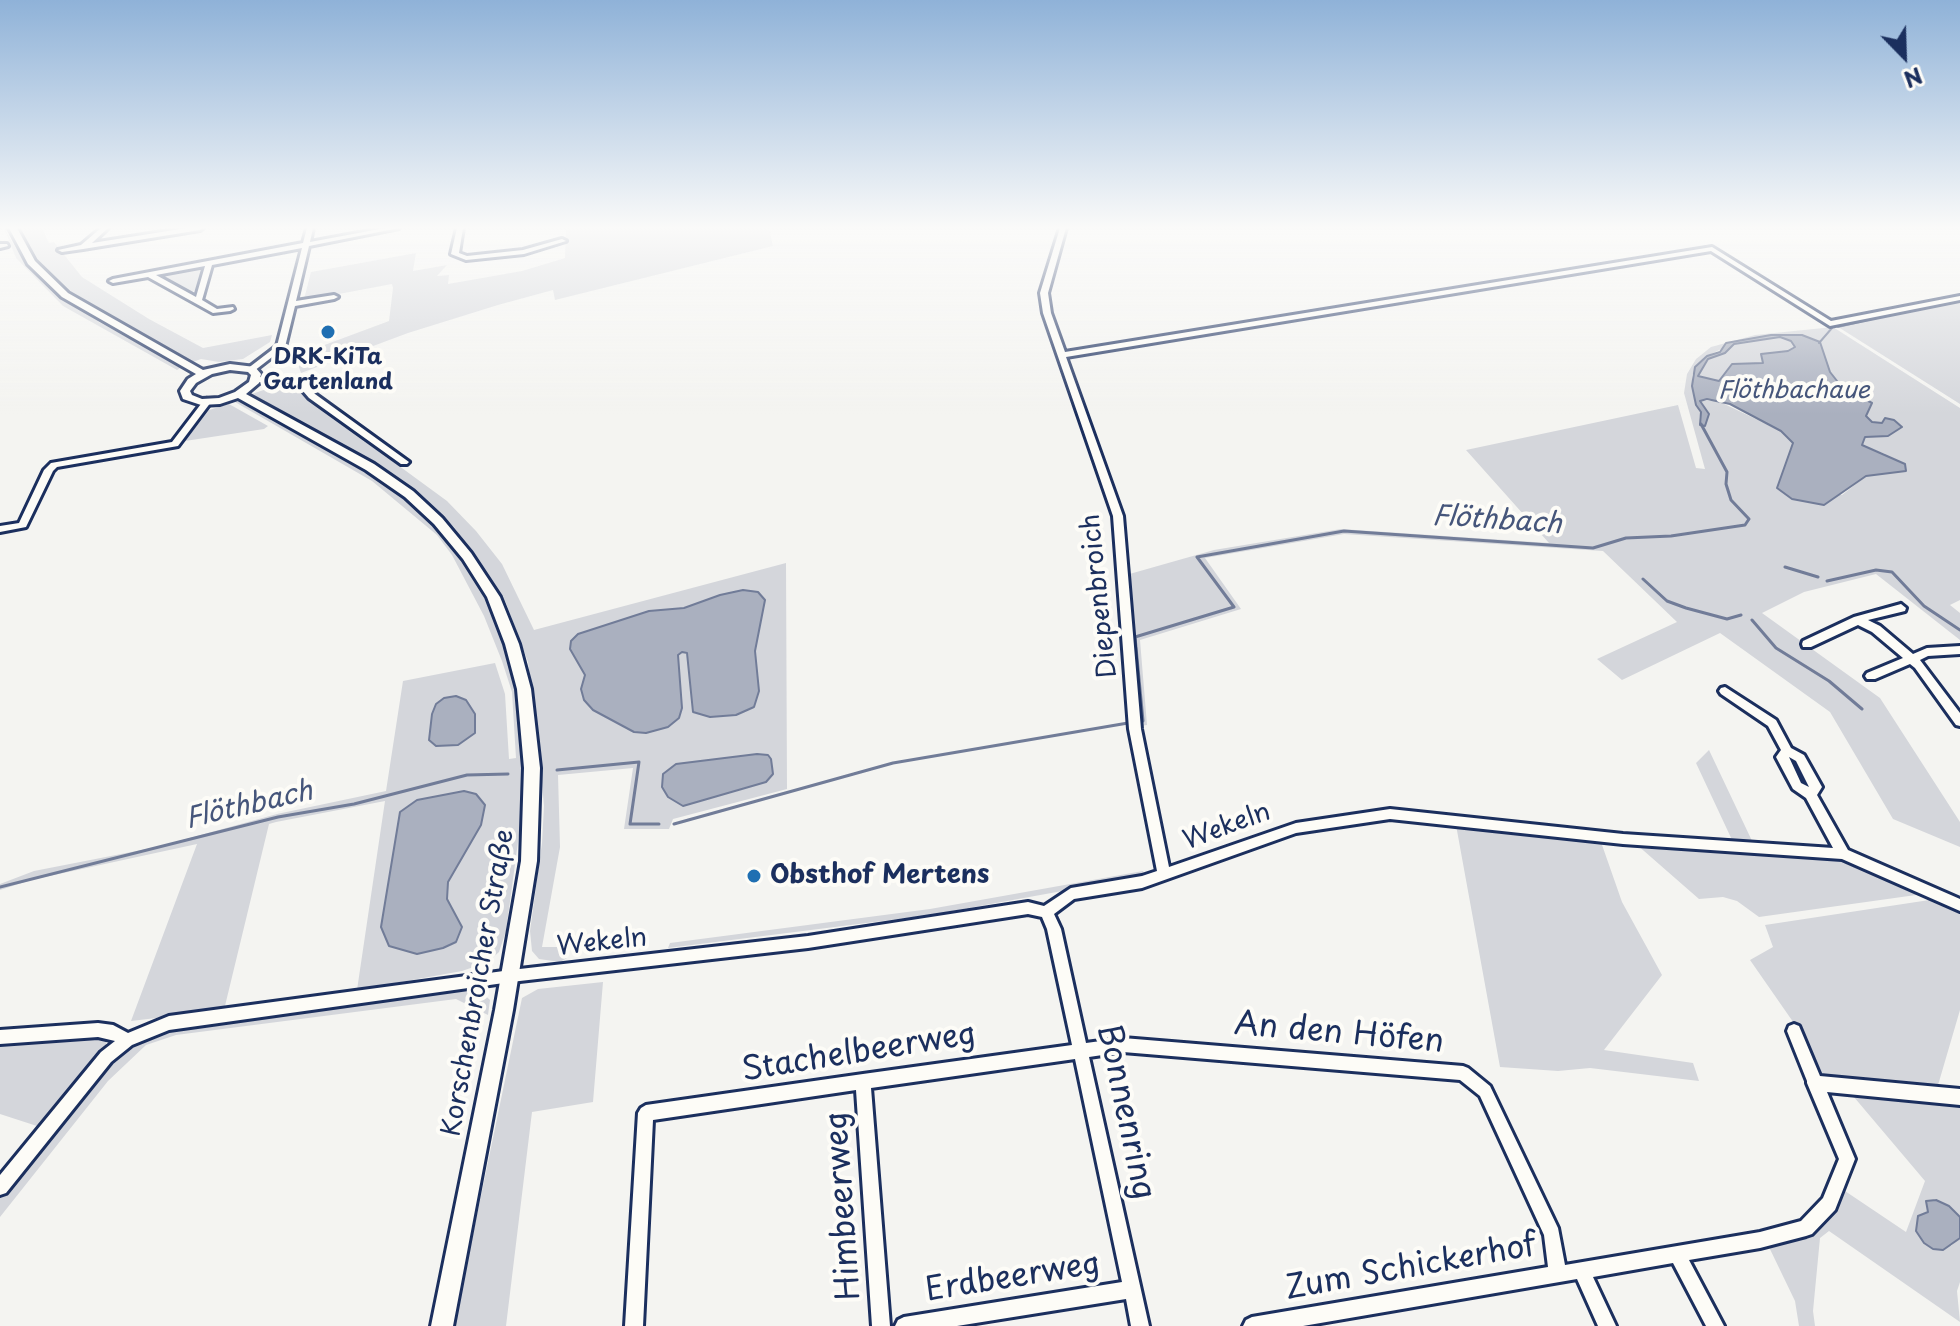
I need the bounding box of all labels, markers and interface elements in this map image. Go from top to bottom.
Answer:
north arrow [1864,16,1944,96]
text: N [1899,60,1928,97]
marker: DRK-KiTa Gartenland [319,323,337,341]
place label: DRK-KiTa Gartenland [263,345,393,396]
water label: Flöthbachaue [1718,377,1870,405]
water label: Flöthbach [1431,500,1563,542]
street label: Diepenbroich [1076,512,1124,680]
water label: Flöthbach [182,775,316,837]
street label: Wekeln [1179,797,1275,857]
street label: Korschenbroicher Straße [437,827,521,1139]
place label: Obsthof Mertens [770,860,989,892]
marker: Obsthof Mertens [745,867,763,885]
street label: Wekeln [555,923,649,963]
street label: An den Höfen [1233,1006,1445,1062]
street label: Stachelbeerweg [739,1016,979,1090]
street label: Bonnenring [1088,1021,1162,1203]
street label: Himbeerweg [818,1110,870,1302]
street label: Zum Schickerhof [1282,1227,1540,1309]
street label: Erdbeerweg [923,1245,1103,1311]

